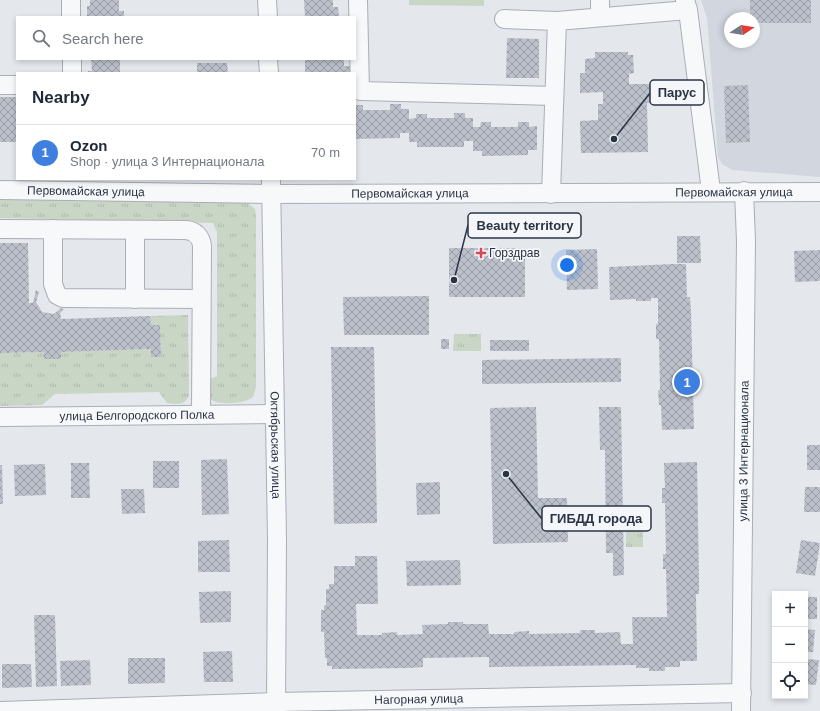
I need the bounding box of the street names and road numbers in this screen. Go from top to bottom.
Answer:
street label: Первомайская улица [27,183,145,199]
street label: Первомайская улица [675,185,793,200]
street label: Первомайская улица [351,186,469,201]
street label: улица 3 Интернационала [736,380,752,522]
street label: Октябрьская улица [268,391,283,499]
street label: улица Белгородского Полка [59,408,215,423]
street label: Нагорная улица [374,691,464,707]

